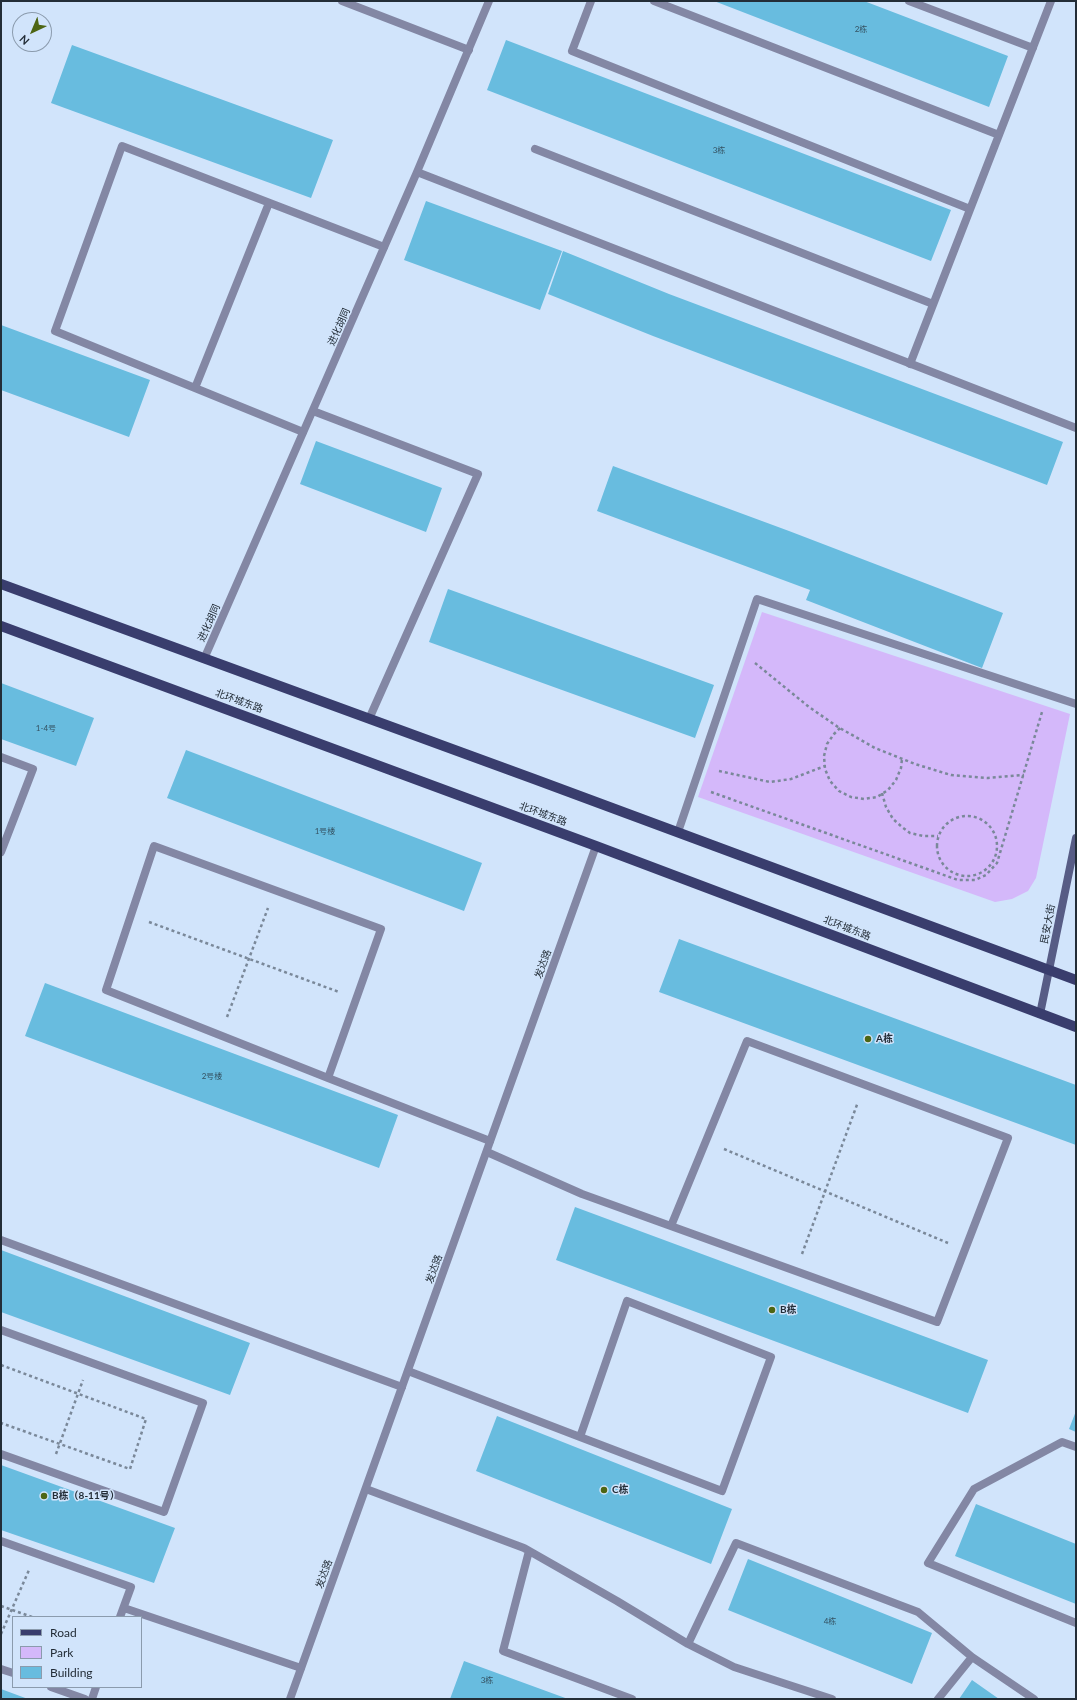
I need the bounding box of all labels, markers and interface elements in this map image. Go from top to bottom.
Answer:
north arrow [12,12,52,52]
house number: 2栋 [855,24,867,34]
text: N [16,33,32,48]
house number: 3栋 [713,145,725,155]
street label: 进化胡同 [325,306,353,348]
street label: 进化胡同 [195,602,223,644]
street label: 北环城东路 [213,687,265,715]
house number: 1-4号 [36,723,56,733]
street label: 北环城东路 [517,800,569,828]
house number: 1号楼 [315,826,335,836]
street label: 民安大街 [1038,903,1058,945]
street label: 北环城东路 [822,913,872,943]
street label: 发达路 [532,948,554,980]
place label: A栋 [876,1033,893,1045]
marker: A栋 [863,1034,873,1044]
house number: 2号楼 [202,1071,222,1081]
street label: 发达路 [423,1253,445,1285]
place label: B栋 [780,1304,797,1316]
marker: B栋 [767,1305,777,1315]
place label: C栋 [612,1484,629,1496]
marker: C栋 [599,1485,609,1495]
place label: B栋（8-11号） [52,1490,120,1502]
marker: B栋（8-11号） [39,1491,49,1501]
street label: 发达路 [313,1558,335,1590]
legend [12,1616,142,1688]
house number: 4栋 [824,1616,836,1626]
text: Road [50,1625,77,1640]
text: Park [50,1645,73,1660]
text: Building [50,1665,93,1680]
house number: 3栋 [481,1675,493,1685]

